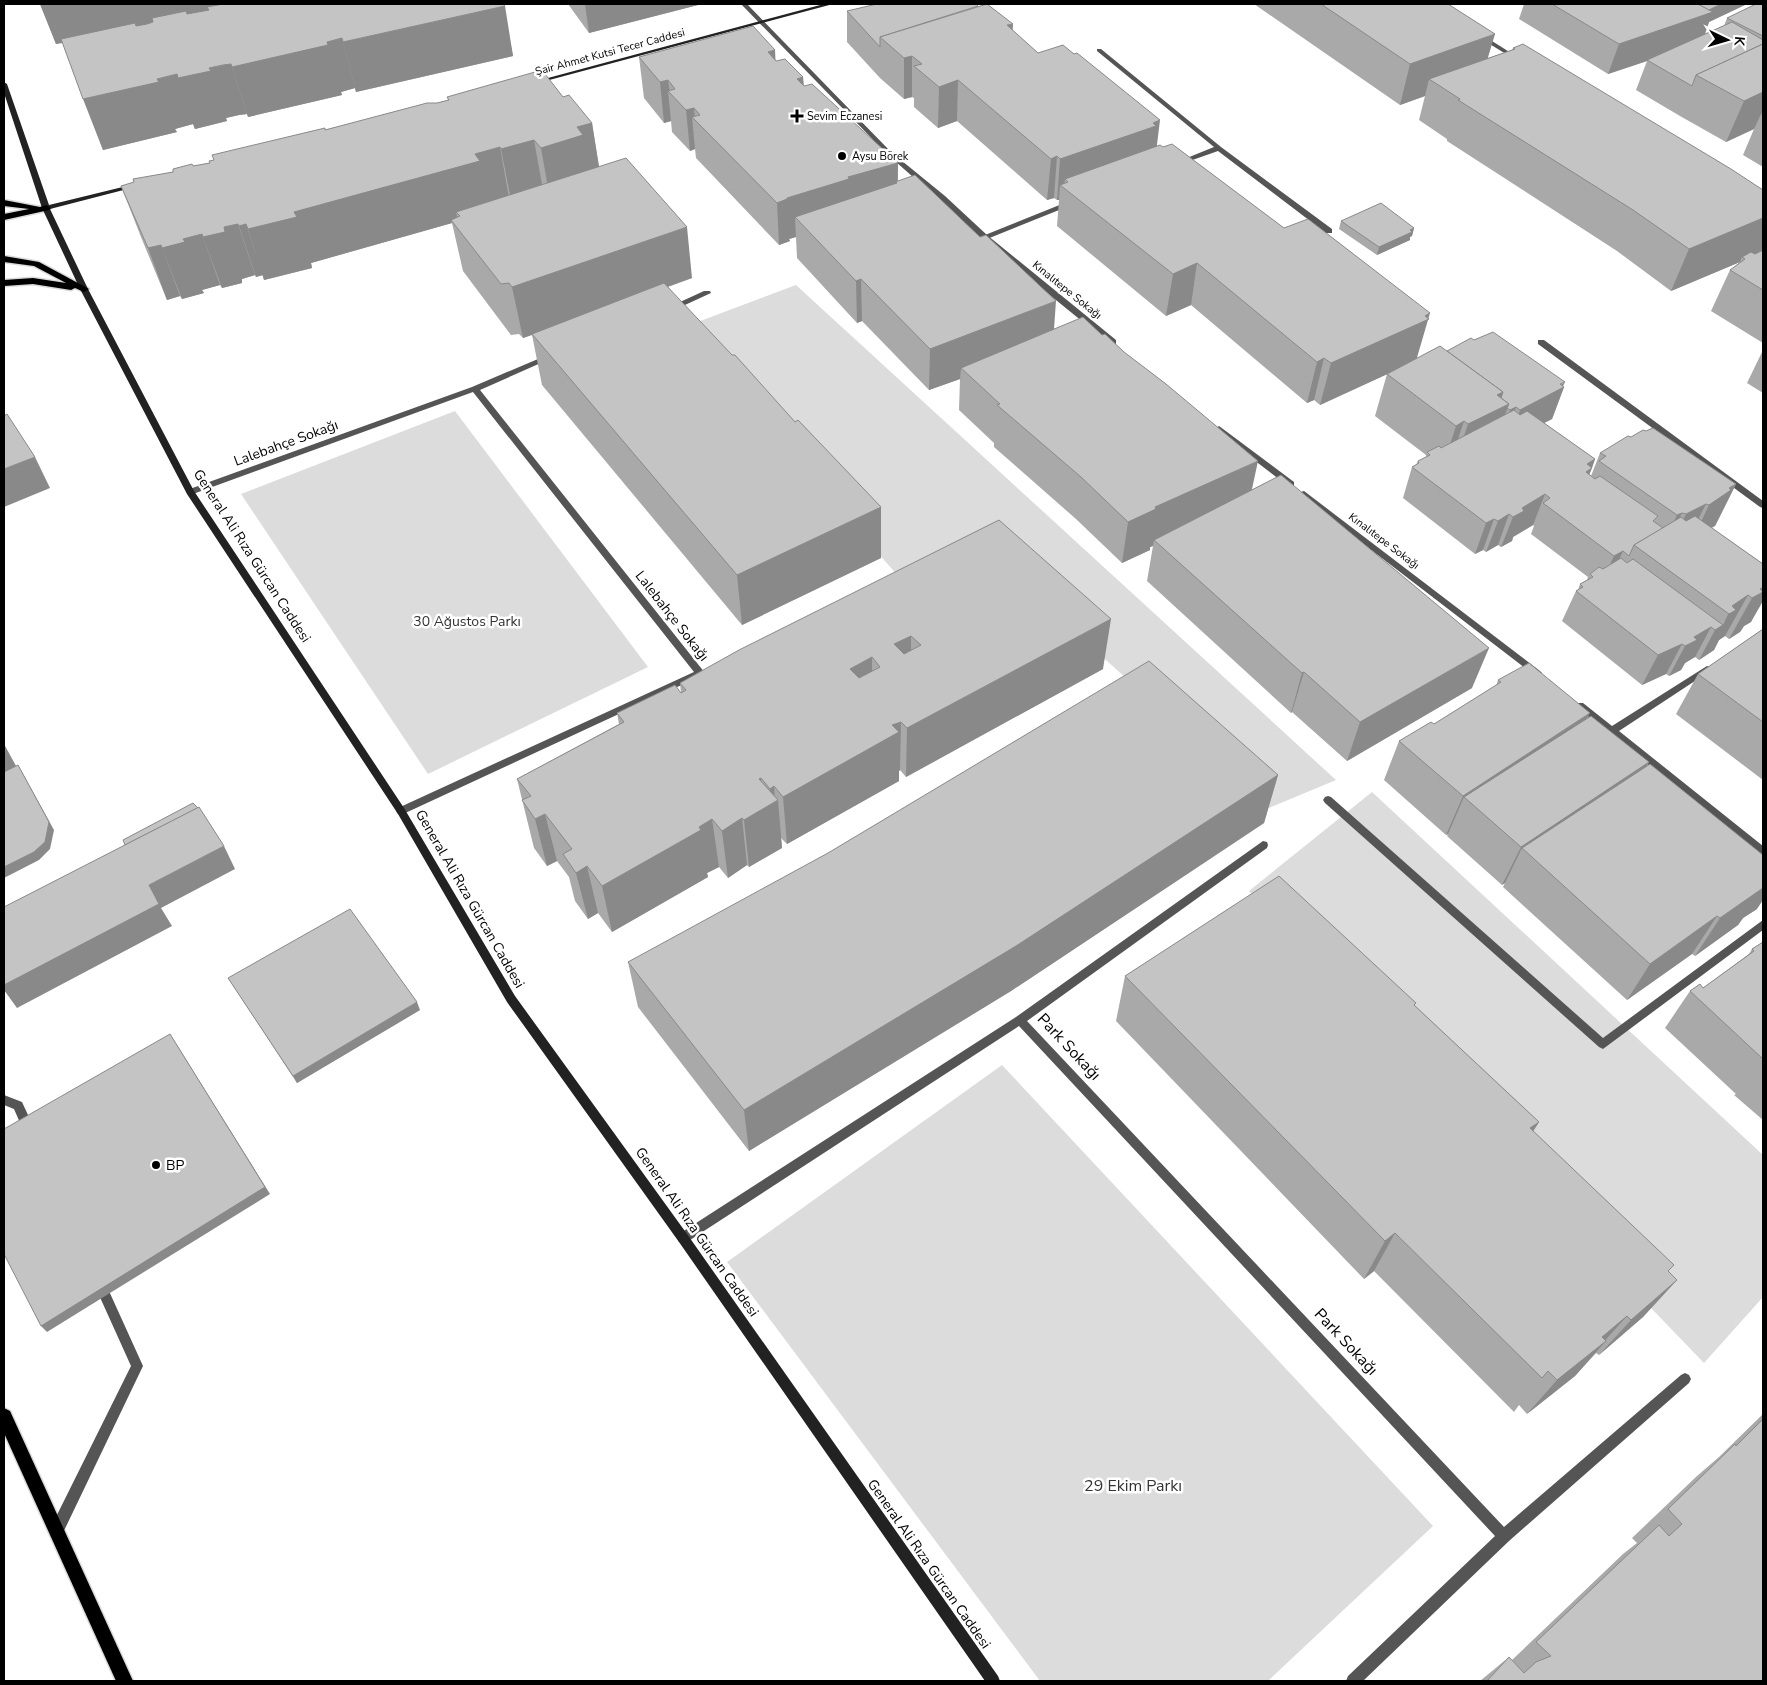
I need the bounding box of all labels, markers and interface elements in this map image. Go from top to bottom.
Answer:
north arrow [1702,15,1752,65]
street label: Şair Ahmet Kutsi Tecer Caddesi [533,25,687,79]
text: K [1730,36,1749,47]
place label: Sevim Eczanesi [807,109,882,124]
marker: Sevim Eczanesi [791,110,803,122]
place label: Aysu Börek [852,149,909,164]
marker: Aysu Börek [836,150,848,162]
street label: Kınalıtepe Sokağı [1029,257,1105,323]
street label: Lalebahçe Sokağı [231,415,341,471]
street label: General Ali Rıza Gürcan Caddesi [189,466,315,646]
street label: Kınalıtepe Sokağı [1345,509,1423,573]
street label: Lalebahçe Sokağı [631,567,713,665]
park label: 30 Ağustos Parkı [413,612,521,631]
street label: General Ali Rıza Gürcan Caddesi [411,806,529,992]
street label: Park Sokağı [1032,1009,1106,1085]
street label: General Ali Rıza Gürcan Caddesi [631,1143,763,1321]
place label: BP [166,1156,184,1175]
marker: BP [150,1159,162,1171]
street label: Park Sokağı [1309,1304,1383,1380]
street label: General Ali Rıza Gürcan Caddesi [863,1475,995,1653]
park label: 29 Ekim Parkı [1084,1475,1182,1497]

